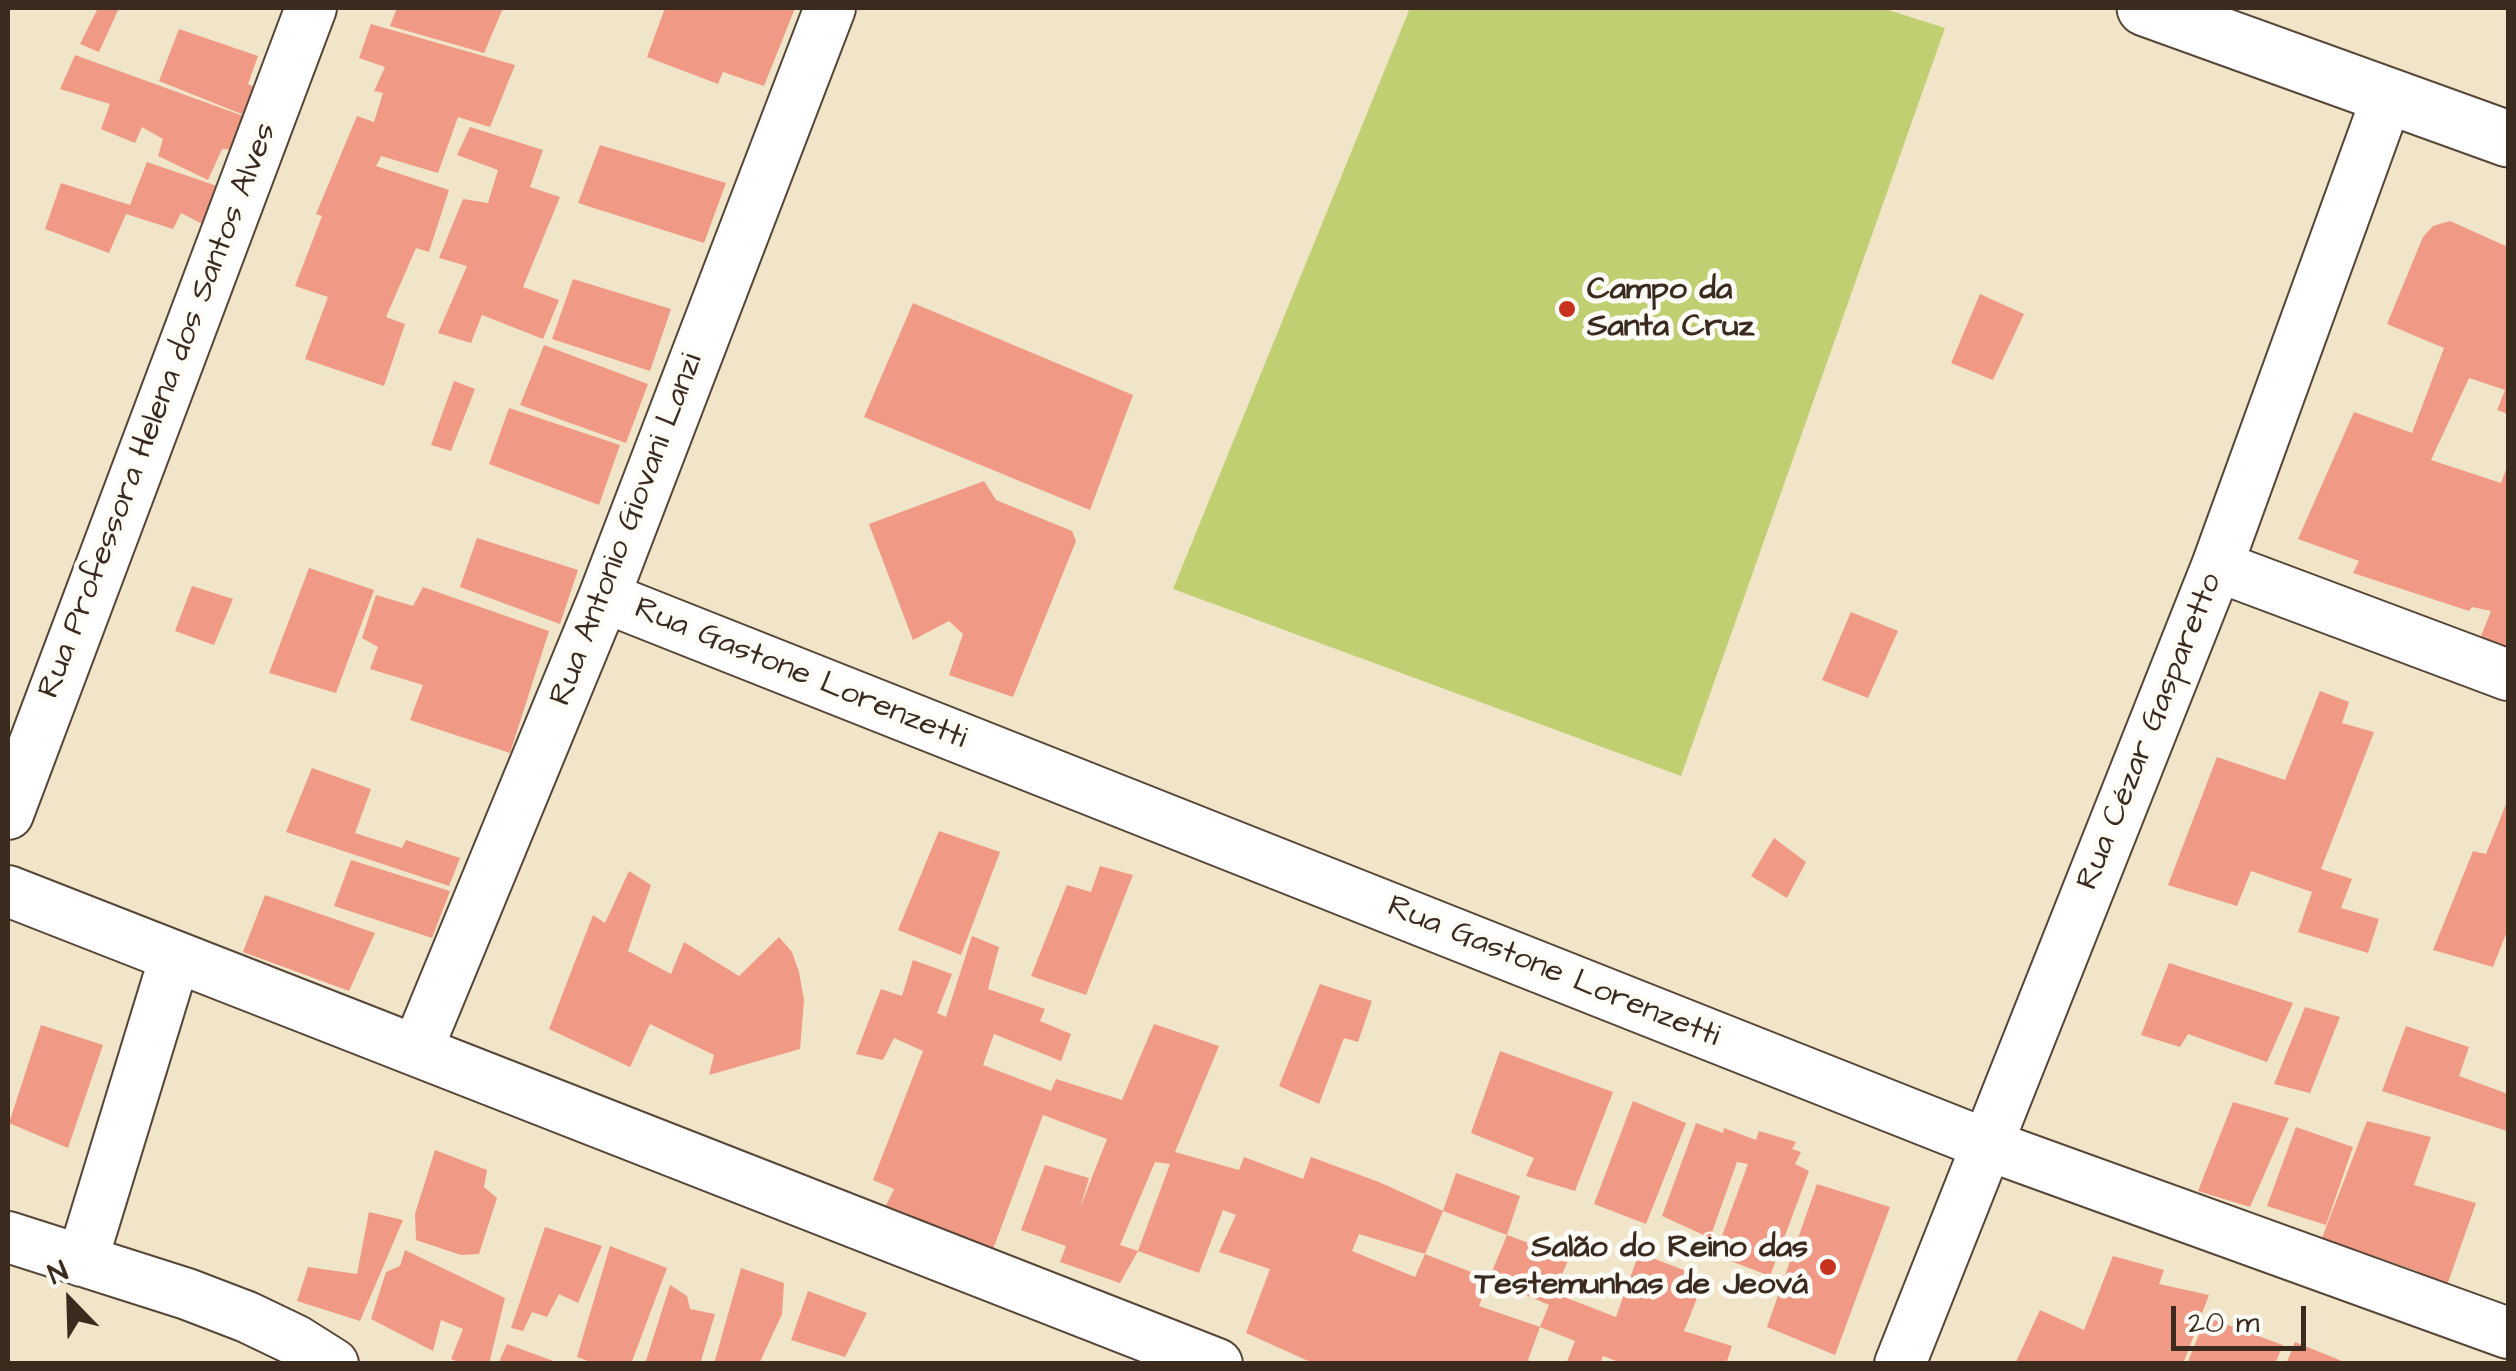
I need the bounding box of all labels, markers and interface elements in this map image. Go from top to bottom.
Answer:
street label: Rua Professora Helena dos Santos Alves [31,118,287,704]
place label: Campo da Santa Cruz [1587,272,1754,347]
marker: Campo da Santa Cruz [1556,298,1578,320]
street label: Rua Antonio Giovani Lanzi [543,349,713,711]
street label: Rua Cézar Gasparetto [2070,568,2232,896]
street label: Rua Gastone Lorenzetti [628,591,972,759]
street label: Rua Gastone Lorenzetti [1381,889,1725,1057]
place label: Salão do Reino das Testemunhas de Jeová [1475,1230,1808,1305]
north arrow [20,1251,120,1351]
text: N [42,1252,74,1294]
marker: Salão do Reino das Testemunhas de Jeová [1817,1256,1839,1278]
scale bar [2176,1286,2311,1348]
text: 20 m [2188,1302,2259,1344]

